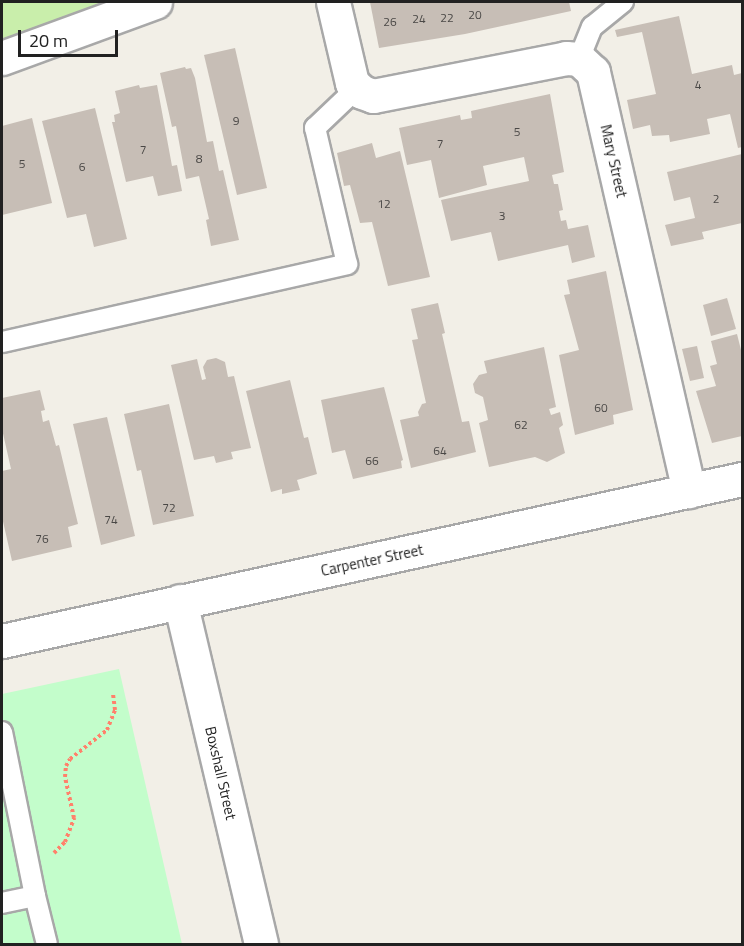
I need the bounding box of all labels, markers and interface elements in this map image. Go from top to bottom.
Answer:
house number: 20 [468,8,482,22]
house number: 22 [440,11,454,25]
house number: 24 [412,12,426,26]
house number: 26 [383,15,397,29]
scale bar [21,18,122,56]
text: 20 m [29,27,68,54]
house number: 4 [695,78,701,92]
house number: 9 [233,114,239,128]
street label: Mary Street [597,123,631,199]
house number: 5 [514,125,520,139]
house number: 7 [437,137,443,151]
house number: 7 [140,143,146,157]
house number: 8 [196,152,202,166]
house number: 5 [19,157,25,171]
house number: 6 [79,160,85,174]
house number: 2 [713,192,719,206]
house number: 12 [377,197,391,211]
house number: 3 [499,209,505,223]
house number: 60 [594,401,608,415]
house number: 62 [514,418,528,432]
house number: 64 [433,444,447,458]
house number: 66 [365,454,379,468]
house number: 72 [162,501,176,515]
house number: 74 [104,513,118,527]
house number: 76 [35,532,49,546]
street label: Carpenter Street [319,540,425,580]
street label: Boxshall Street [202,725,240,821]

